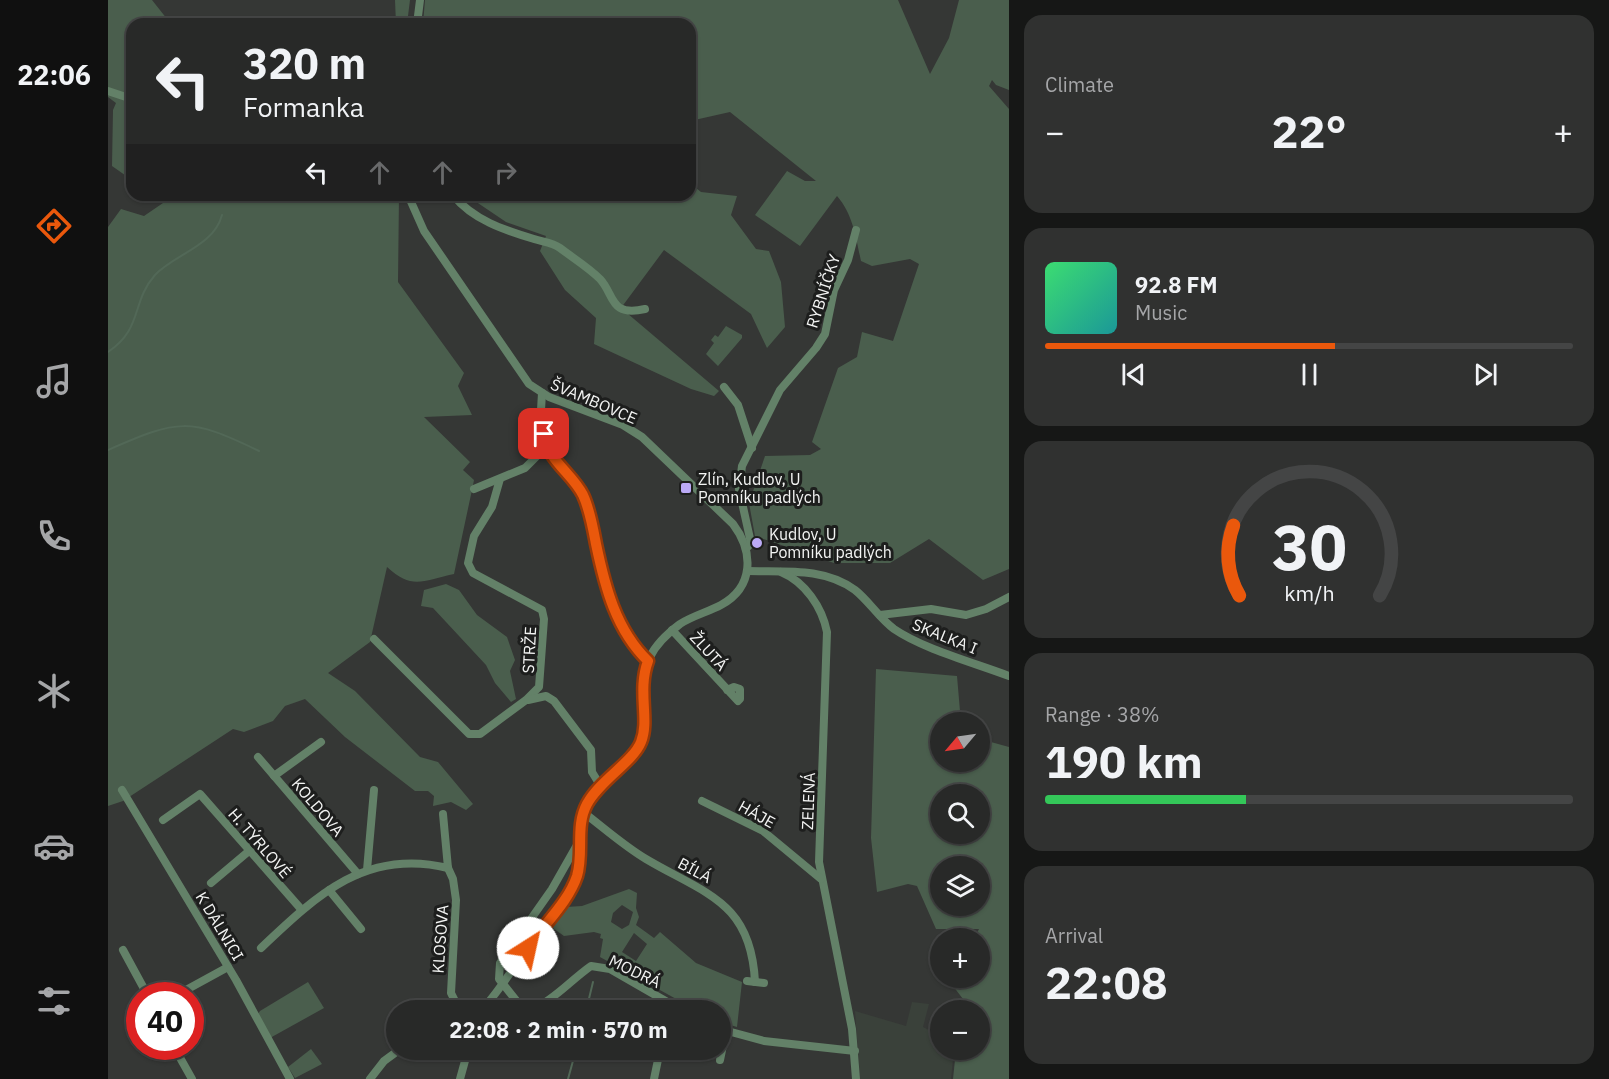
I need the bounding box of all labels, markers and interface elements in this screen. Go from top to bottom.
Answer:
text: 320 m [243,36,366,91]
icon: left [144,42,222,120]
text: 22:06 [17,57,91,92]
text: Climate [1045,71,1114,98]
text: Formanka [243,89,364,124]
text: 22° [1271,102,1347,160]
text: − [1045,110,1065,153]
text: + [1553,110,1573,153]
icon: left [300,156,333,189]
icon: ahead [363,156,396,189]
icon: ahead [426,156,459,189]
icon: right [489,156,522,189]
icon: directions [33,205,75,247]
street label: RYBNÍČKY [801,251,845,331]
text: 92.8 FM [1135,270,1218,299]
text: Music [1135,299,1187,326]
icon: previous [1117,358,1150,391]
icon: pause [1293,358,1326,391]
icon: next [1469,358,1502,391]
icon: music [33,360,75,402]
street label: ŠVAMBOVCE [548,373,641,428]
pin [518,408,569,459]
icon: arrive [527,417,560,450]
place label: Zlín, Kudlov, U Pomníku padlých [698,469,821,507]
marker: Zlín, Kudlov, U Pomníku padlých [679,481,693,495]
text: 30 [1272,507,1346,588]
icon: phone [33,515,75,557]
place label: Kudlov, U Pomníku padlých [769,524,892,562]
marker: Kudlov, U Pomníku padlých [750,536,764,550]
text: km/h [1284,580,1334,608]
street label: SKALKA I [910,614,980,658]
street label: STRŽE [518,626,540,674]
street label: ŽLUTÁ [686,627,733,675]
icon: climate [33,670,75,712]
text: Range · 38% [1045,701,1160,728]
north arrow [930,712,990,772]
map controls [930,712,990,1060]
text: 190 km [1045,732,1203,790]
street label: ZELENÁ [796,772,819,830]
street label: KOLDOVA [288,774,348,840]
button: search [930,784,990,844]
street label: HÁJE [735,795,779,832]
street label: H. TÝRLOVÉ [224,803,297,882]
icon: car [33,825,75,867]
street label: BÍLÁ [675,852,716,887]
button: layers [930,856,990,916]
street label: K DÁLNICI [192,887,249,964]
street label: KLOSOVA [428,904,452,974]
position arrow [496,916,560,980]
text: Arrival [1045,922,1103,949]
button: + [930,928,990,988]
street label: MODRÁ [606,949,665,992]
text: 22:08 [1045,953,1168,1011]
icon: filters [33,980,75,1022]
speed limit sign: 40 [126,982,204,1060]
button: − [930,1000,990,1060]
text: 22:08 · 2 min · 570 m [449,1015,668,1044]

